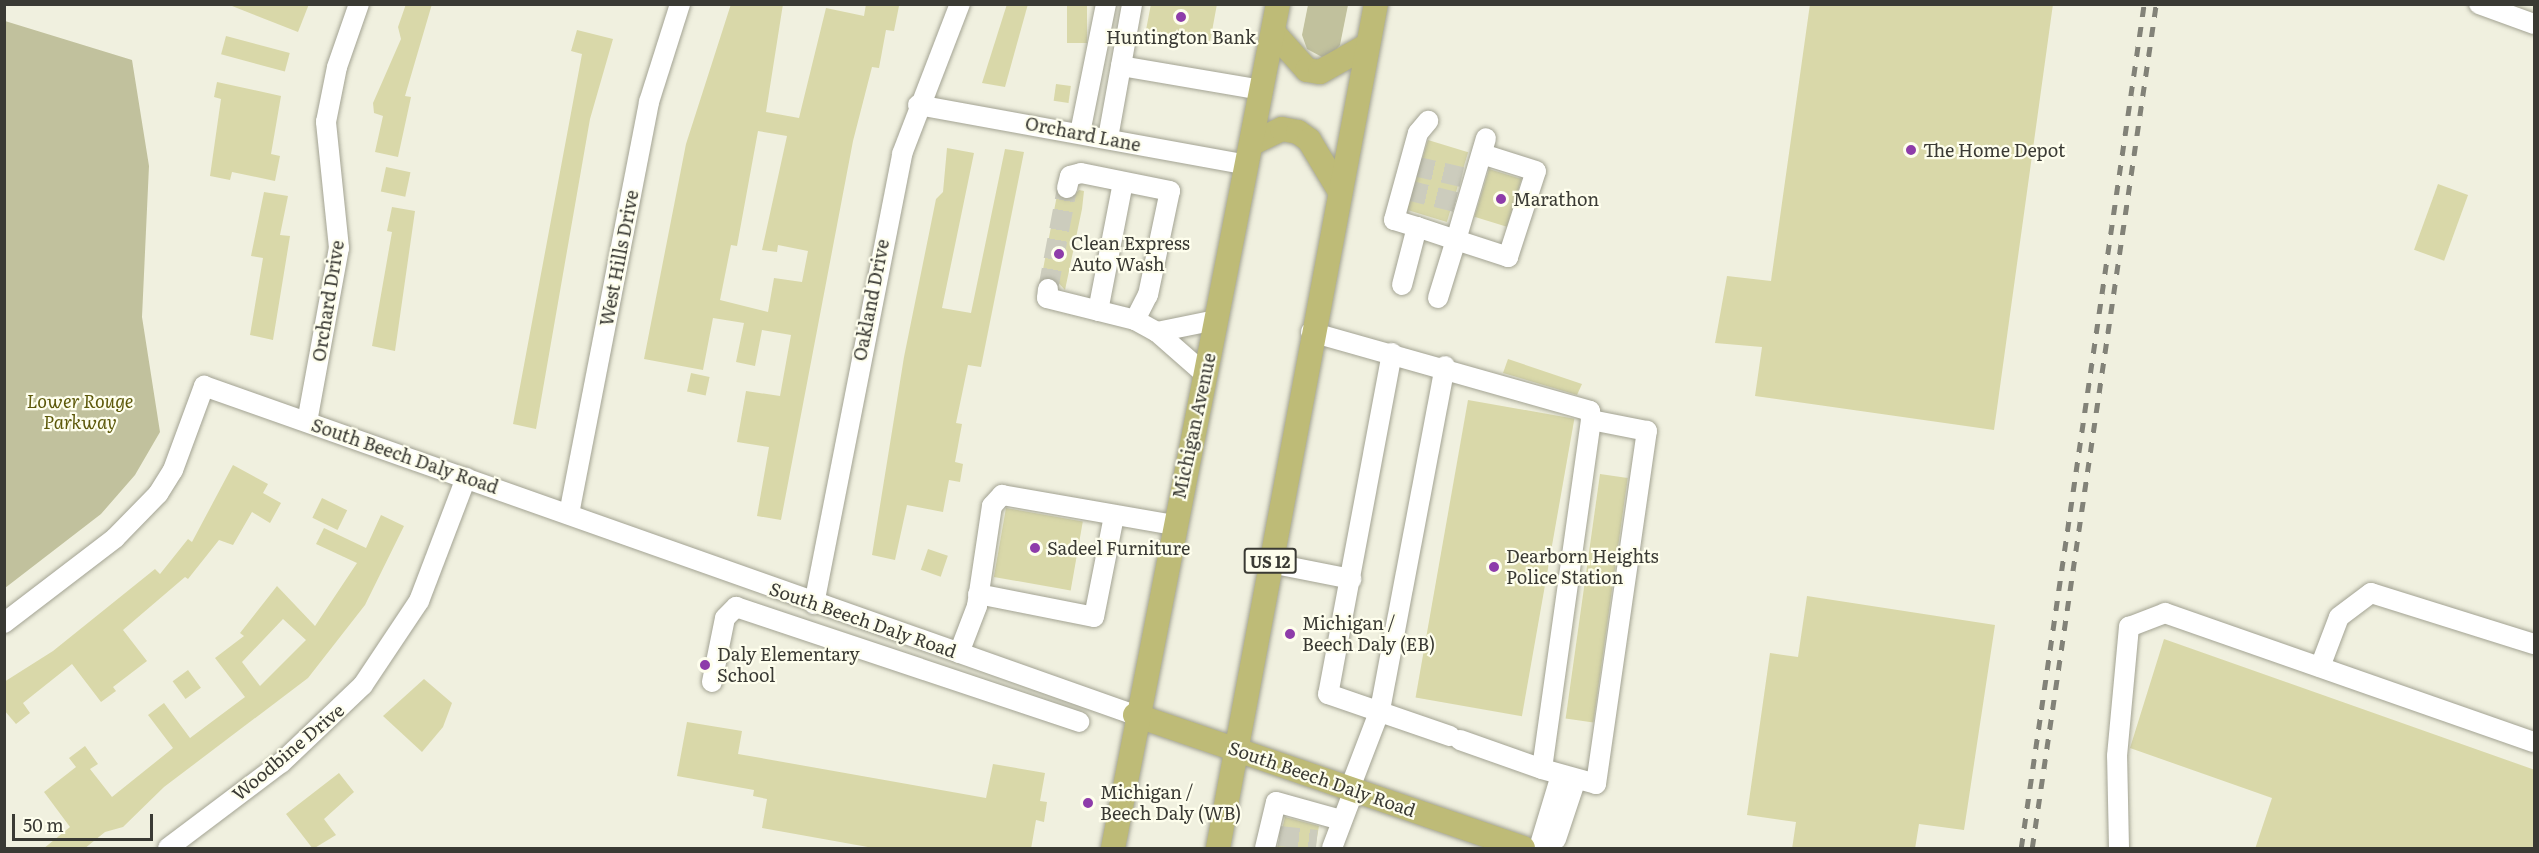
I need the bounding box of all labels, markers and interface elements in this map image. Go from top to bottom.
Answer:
marker: Huntington Bank [1174,10,1188,24]
place label: Huntington Bank [1106,26,1256,48]
street label: Orchard Lane [1023,112,1143,156]
place label: The Home Depot [1923,139,2065,161]
marker: The Home Depot [1904,143,1918,157]
street label: West Hills Drive [595,188,643,328]
place label: Marathon [1513,188,1599,210]
marker: Marathon [1494,192,1508,206]
place label: Clean Express Auto Wash [1071,233,1190,276]
street label: Oakland Drive [849,237,893,363]
street label: Orchard Drive [308,239,348,363]
marker: Clean Express Auto Wash [1052,247,1066,261]
street label: Michigan Avenue [1168,351,1220,501]
park label: Lower Rouge Parkway [27,391,133,434]
street label: South Beech Daly Road [309,414,501,498]
place label: Sadeel Furniture [1047,537,1190,559]
marker: Sadeel Furniture [1028,541,1042,555]
place label: Dearborn Heights Police Station [1506,546,1659,588]
road number: US 12 [1243,548,1297,574]
marker: Dearborn Heights Police Station [1487,560,1501,574]
street label: South Beech Daly Road [767,578,959,662]
place label: Michigan / Beech Daly (EB) [1302,613,1435,656]
marker: Michigan / Beech Daly (EB) [1283,627,1297,641]
place label: Daly Elementary School [717,644,860,686]
marker: Daly Elementary School [698,658,712,672]
street label: Woodbine Drive [228,699,348,805]
street label: South Beech Daly Road [1226,737,1418,821]
place label: Michigan / Beech Daly (WB) [1100,782,1241,824]
marker: Michigan / Beech Daly (WB) [1081,796,1095,810]
scale bar [15,802,156,840]
text: 50 m [23,811,64,838]

